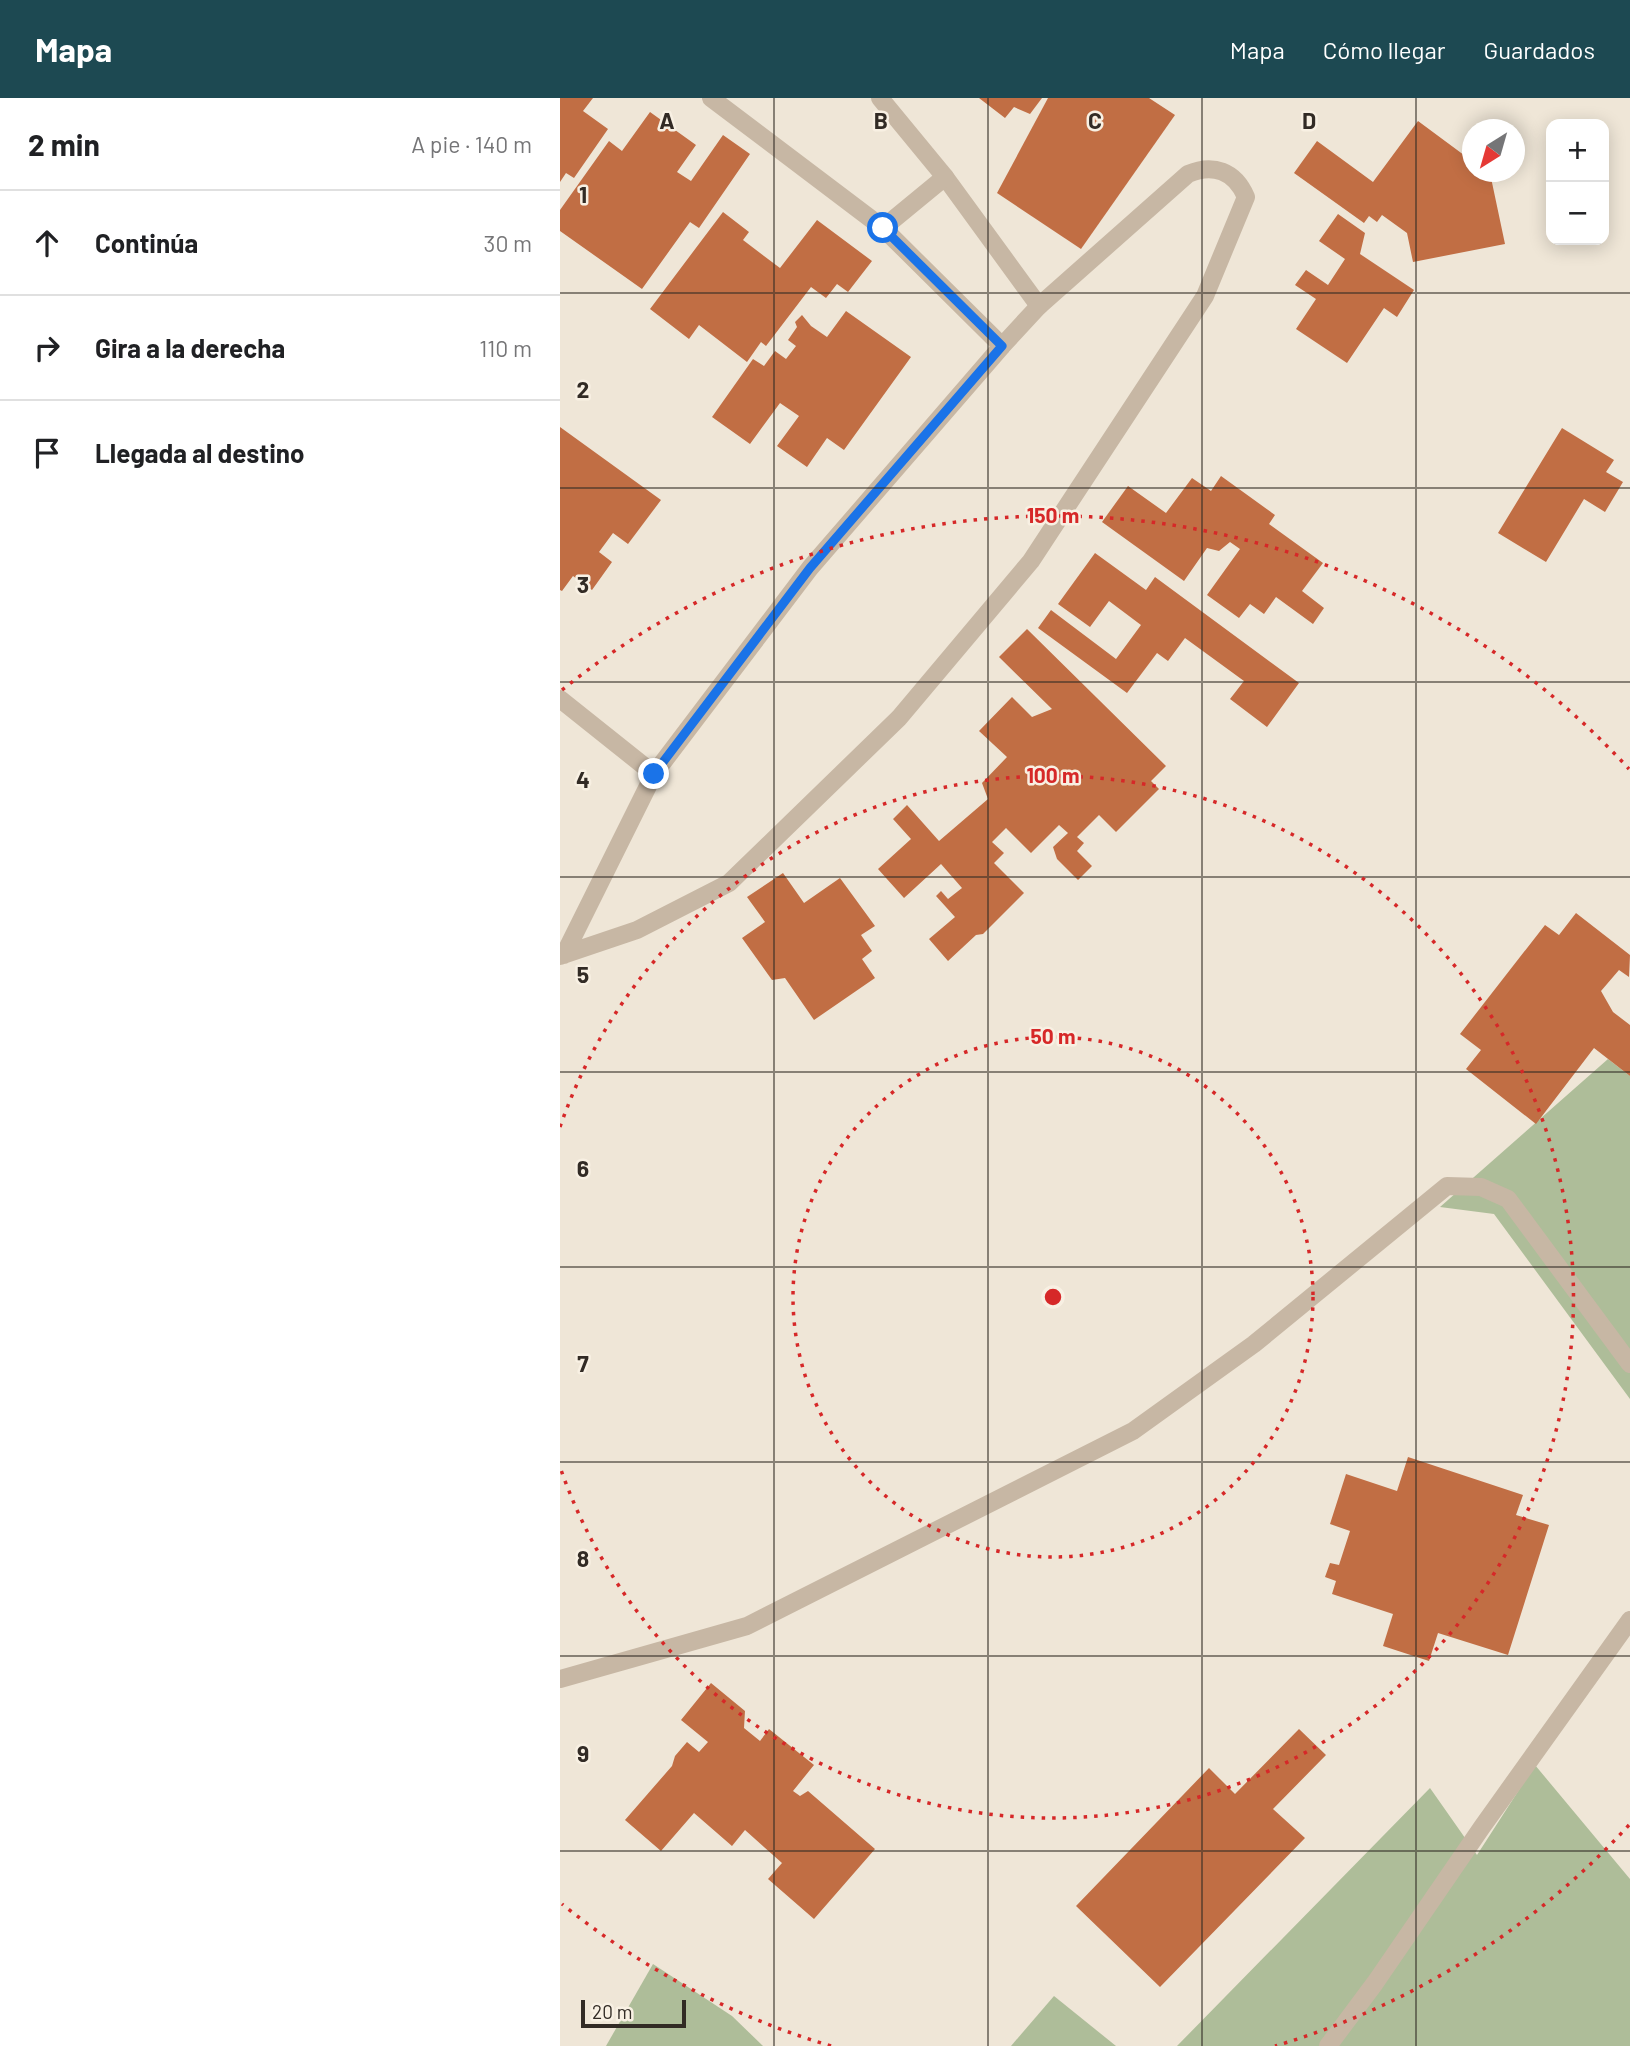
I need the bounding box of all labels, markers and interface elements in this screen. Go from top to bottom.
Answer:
text: Mapa [35,29,112,69]
text: Mapa [1230,35,1285,64]
text: Cómo llegar [1323,35,1445,64]
text: Guardados [1483,35,1595,64]
text: A [659,106,675,134]
text: B [874,106,888,134]
text: C [1088,106,1102,134]
text: D [1302,106,1316,134]
north arrow [1462,119,1525,182]
map controls [1546,119,1609,245]
button: + [1546,119,1609,182]
text: 2 min [28,126,100,162]
text: A pie · 140 m [411,130,532,158]
text: 1 [579,180,587,208]
button: − [1546,182,1609,245]
route start [867,212,898,243]
icon: ahead [28,224,66,262]
text: Continúa [95,227,198,258]
text: 30 m [484,229,532,257]
icon: right [28,329,66,367]
text: Gira a la derecha [95,332,285,363]
text: 110 m [479,334,532,362]
text: 2 [577,375,589,403]
icon: arrive [28,434,66,472]
text: Llegada al destino [95,437,304,468]
text: 150 m [1027,502,1079,527]
text: 3 [577,570,589,598]
route end [638,758,669,789]
text: 100 m [1026,762,1080,787]
text: 4 [576,765,590,793]
text: 5 [577,960,589,988]
text: 50 m [1030,1023,1076,1048]
text: 6 [577,1154,589,1182]
centre of rings [1041,1285,1065,1309]
text: 7 [577,1349,589,1377]
text: 8 [577,1544,589,1572]
text: 9 [577,1739,589,1767]
scale bar [581,1997,686,2029]
text: 20 m [592,2000,632,2023]

